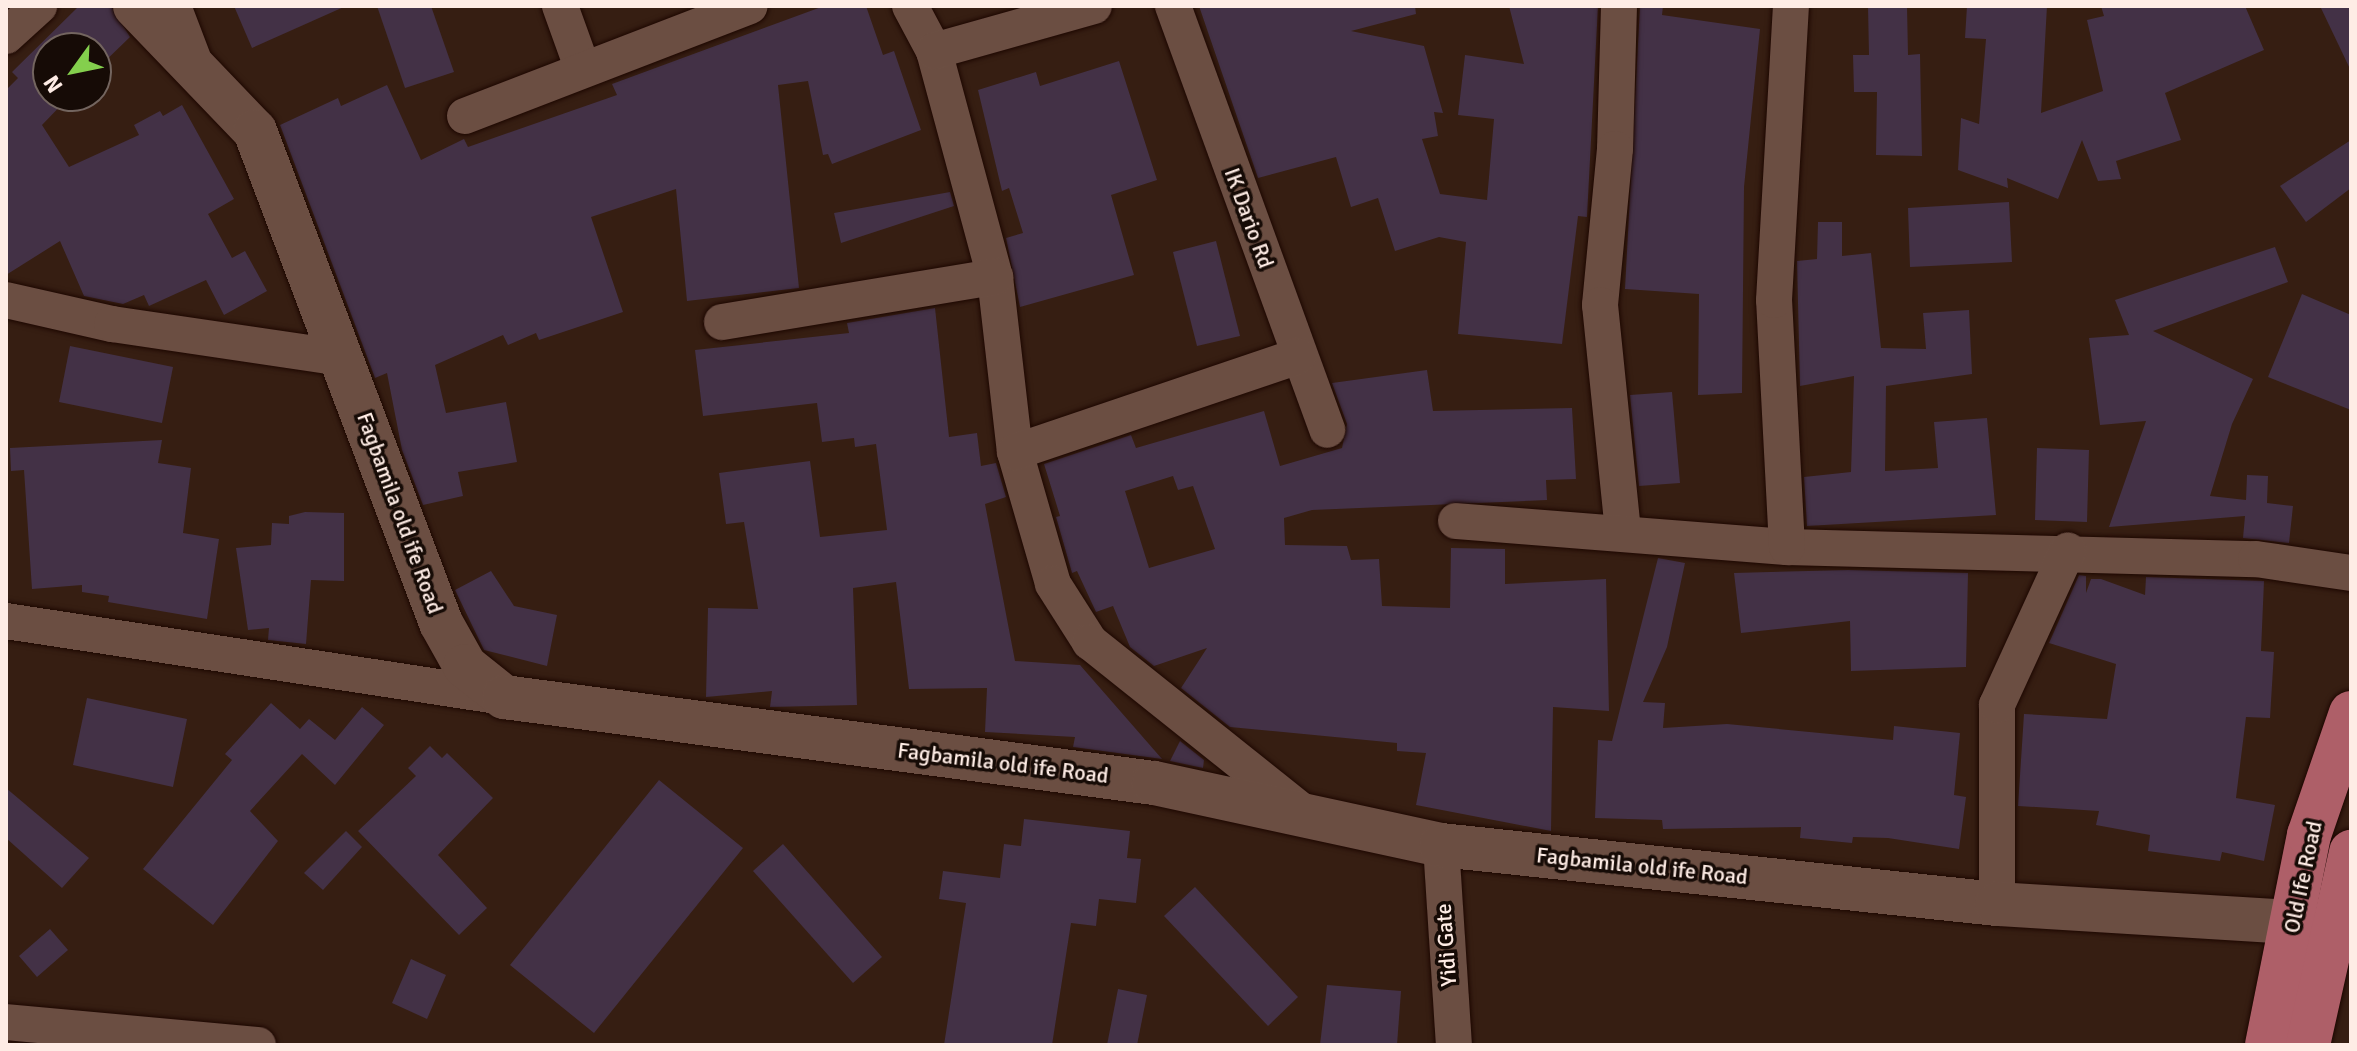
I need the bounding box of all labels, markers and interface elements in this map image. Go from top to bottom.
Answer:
north arrow [32,32,112,112]
text: N [38,70,69,98]
street label: IK Dario Rd [1219,164,1279,272]
street label: Fagbamila old ife Road [351,409,449,617]
street label: Fagbamila old ife Road [896,737,1110,789]
street label: Old Ife Road [2278,819,2328,935]
street label: Fagbamila old ife Road [1535,842,1749,890]
street label: Yidi Gate [1430,903,1462,987]

